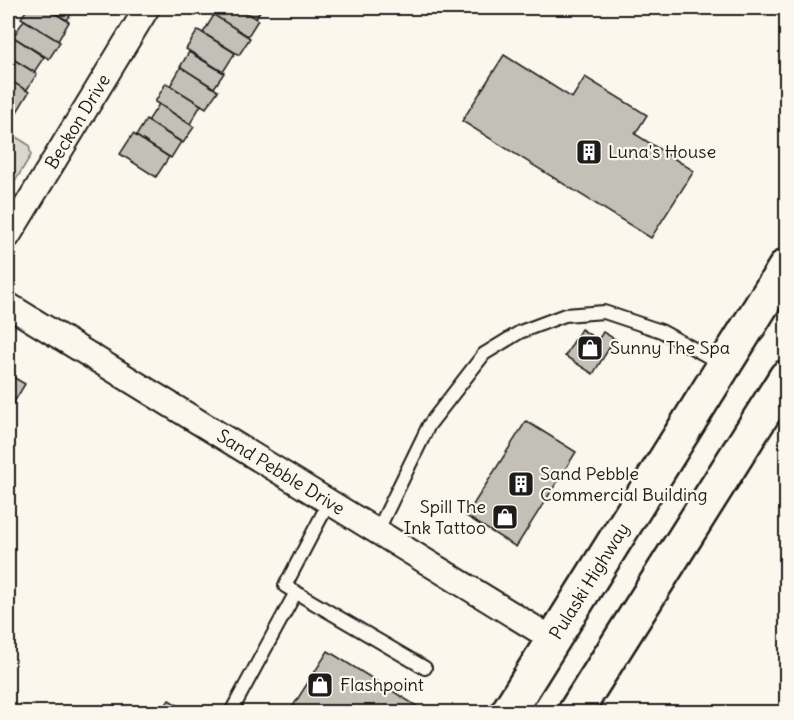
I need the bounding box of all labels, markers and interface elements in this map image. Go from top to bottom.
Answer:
street label: Beckon Drive [40,70,115,173]
building icon: Luna's House [574,137,604,167]
place label: Luna's House [608,140,716,163]
shop icon: Sunny The Spa [575,333,605,363]
place label: Sunny The Spa [610,336,730,359]
street label: Sand Pebble Drive [213,424,349,520]
place label: Sand Pebble Commercial Building [540,462,707,506]
building icon: Sand Pebble Commercial Building [506,469,536,499]
place label: Spill The Ink Tattoo [404,495,486,539]
shop icon: Spill The Ink Tattoo [490,502,520,532]
street label: Pulaski Highway [544,518,634,644]
shop icon: Flashpoint [305,670,335,700]
place label: Flashpoint [340,673,424,696]

